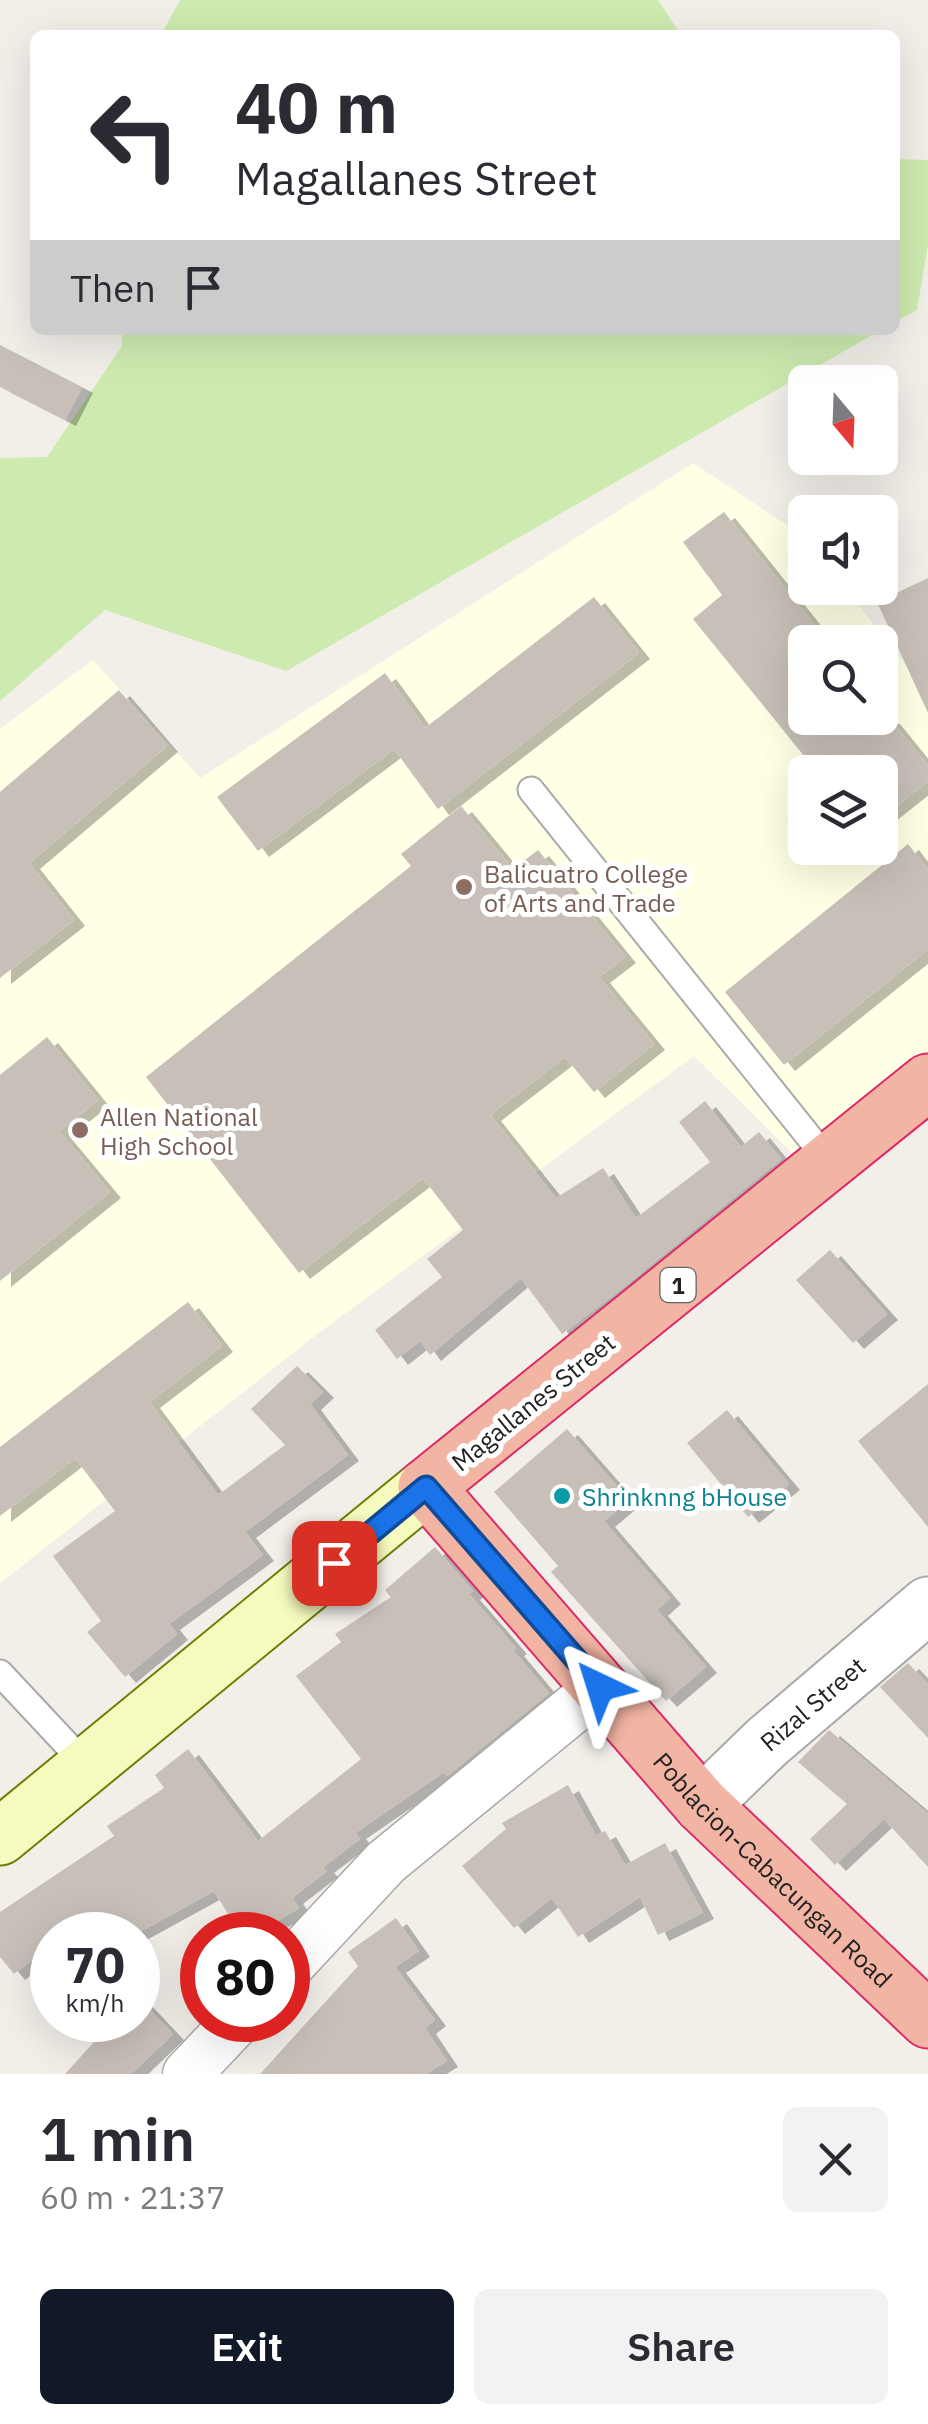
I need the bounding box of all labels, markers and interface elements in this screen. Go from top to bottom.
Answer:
text: 40 m [235,61,398,152]
icon: left [70,70,200,200]
text: Magallanes Street [235,149,598,207]
icon: arrive [176,260,231,315]
text: Then [70,263,156,312]
north arrow [788,365,898,475]
map controls [788,365,898,865]
button: sound [788,495,898,605]
button: search [788,625,898,735]
button: layers [788,755,898,865]
place label: Balicuatro College of Arts and Trade [484,857,688,919]
marker: Balicuatro College of Arts and Trade [453,876,475,898]
place label: Allen National High School [100,1100,258,1162]
marker: Allen National High School [69,1119,91,1141]
road number: 1 [660,1268,696,1302]
street label: Magallanes Street [444,1326,622,1478]
place label: Shrinknng bHouse [582,1480,787,1513]
marker: Shrinknng bHouse [551,1485,573,1507]
pin [292,1521,377,1606]
icon: arrive [307,1536,362,1591]
position arrow [548,1635,652,1739]
street label: Rizal Street [753,1649,872,1758]
street label: Poblacion-Cabacungan Road [647,1745,900,1994]
speed limit sign: 80 [180,1912,310,2042]
text: 70 [65,1932,125,1997]
text: km/h [66,1986,124,2019]
text: 1 min [40,2099,195,2178]
button: close [783,2107,888,2212]
text: 60 m · 21:37 [40,2176,226,2218]
button: Exit [40,2289,454,2404]
button: Share [474,2289,888,2404]

